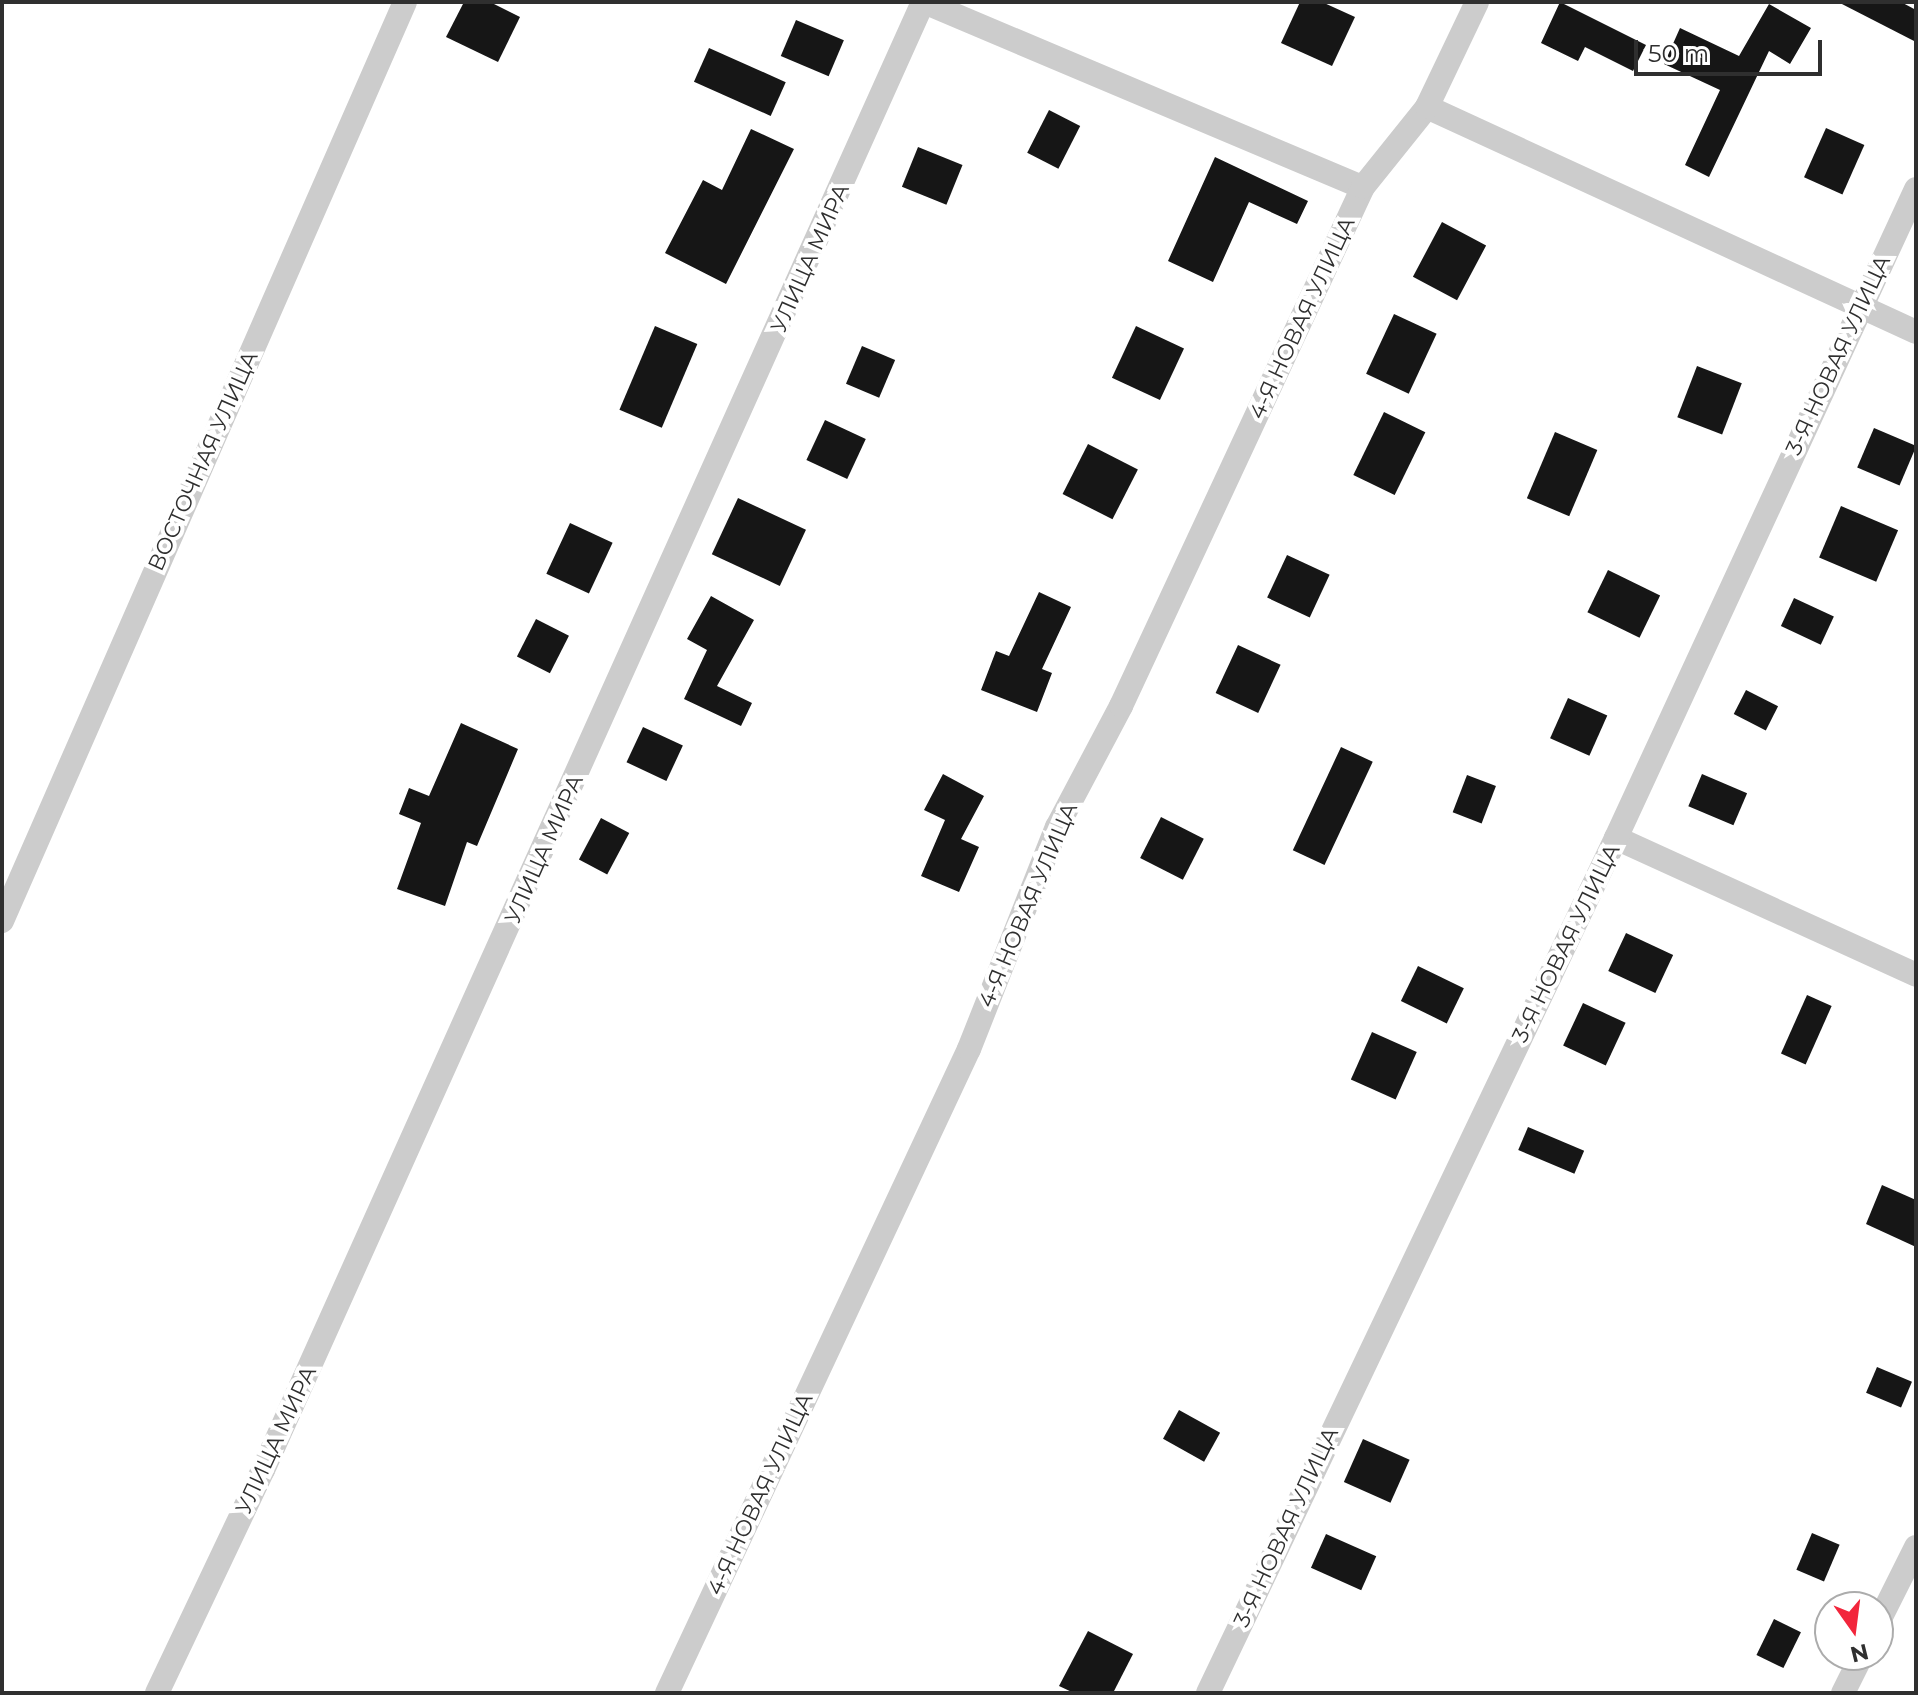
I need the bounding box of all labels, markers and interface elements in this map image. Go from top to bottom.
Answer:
scale bar [1638,24,1826,74]
text: 50 m [1648,39,1709,68]
street label: УЛИЦА МИРА [765,179,855,337]
street label: 4-Я НОВАЯ УЛИЦА [1244,213,1360,423]
street label: 3-Я НОВАЯ УЛИЦА [1780,251,1896,459]
street label: ВОСТОЧНАЯ УЛИЦА [143,347,263,575]
street label: УЛИЦА МИРА [499,770,589,928]
street label: 4-Я НОВАЯ УЛИЦА [973,799,1083,1011]
street label: 3-Я НОВАЯ УЛИЦА [1506,840,1626,1046]
street label: УЛИЦА МИРА [230,1362,322,1518]
street label: 4-Я НОВАЯ УЛИЦА [702,1389,818,1599]
street label: 3-Я НОВАЯ УЛИЦА [1228,1423,1344,1631]
north arrow [1814,1591,1894,1671]
text: N [1848,1638,1871,1668]

